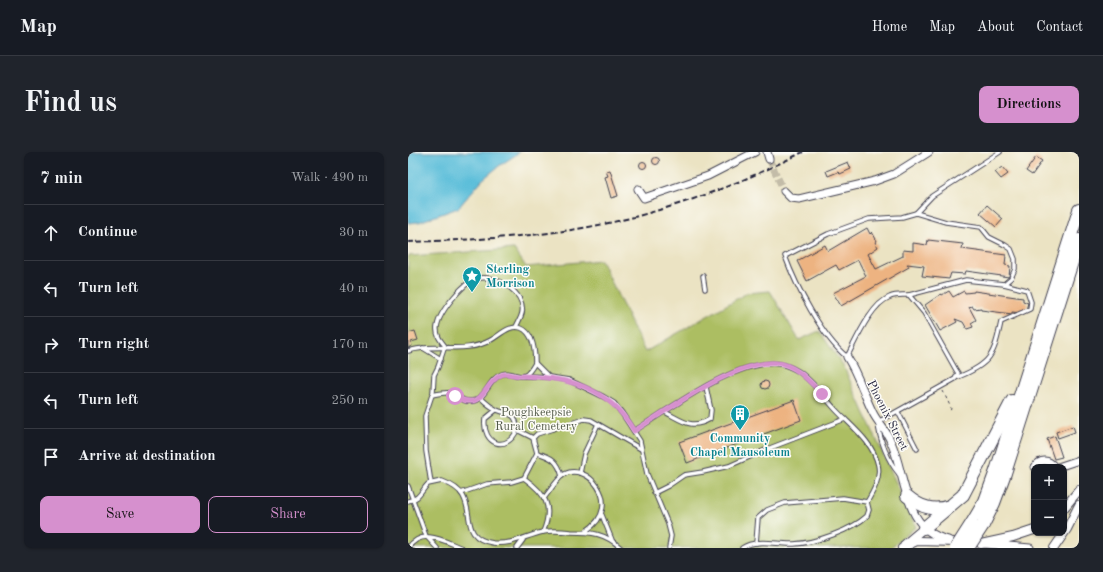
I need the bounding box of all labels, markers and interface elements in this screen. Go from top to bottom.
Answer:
text: Map [20,18,57,37]
text: Home [872,20,907,34]
text: Map [929,20,955,34]
text: About [977,20,1014,34]
text: Contact [1036,20,1083,34]
button: Directions [979,86,1079,123]
text: Find us [24,90,117,118]
text: 7 min [40,170,83,187]
text: Walk · 490 m [291,171,368,184]
icon: ahead [40,222,62,244]
text: Continue [78,225,137,240]
text: 30 m [339,226,368,239]
place label: Sterling Morrison [486,264,535,290]
place icon: Sterling Morrison [461,265,483,293]
icon: left [40,278,62,300]
text: Turn left [78,281,138,296]
text: 40 m [339,282,368,295]
icon: right [40,334,62,356]
text: Turn right [78,337,149,352]
text: 170 m [331,338,368,351]
street label: Phoenix Street [864,378,910,453]
route end [813,385,831,403]
route start [446,387,464,405]
icon: left [40,390,62,412]
text: Turn left [78,393,138,408]
text: 250 m [331,394,368,407]
building icon: Community Chapel Mausoleum [729,403,751,431]
park label: Poughkeepsie Rural Cemetery [495,407,578,433]
place label: Community Chapel Mausoleum [690,433,790,459]
icon: arrive [40,446,62,468]
text: Arrive at destination [78,449,216,464]
map controls [1031,464,1067,536]
button: + [1031,464,1067,500]
button: Save [40,496,200,533]
button: Share [208,496,368,533]
button: − [1031,500,1067,536]

